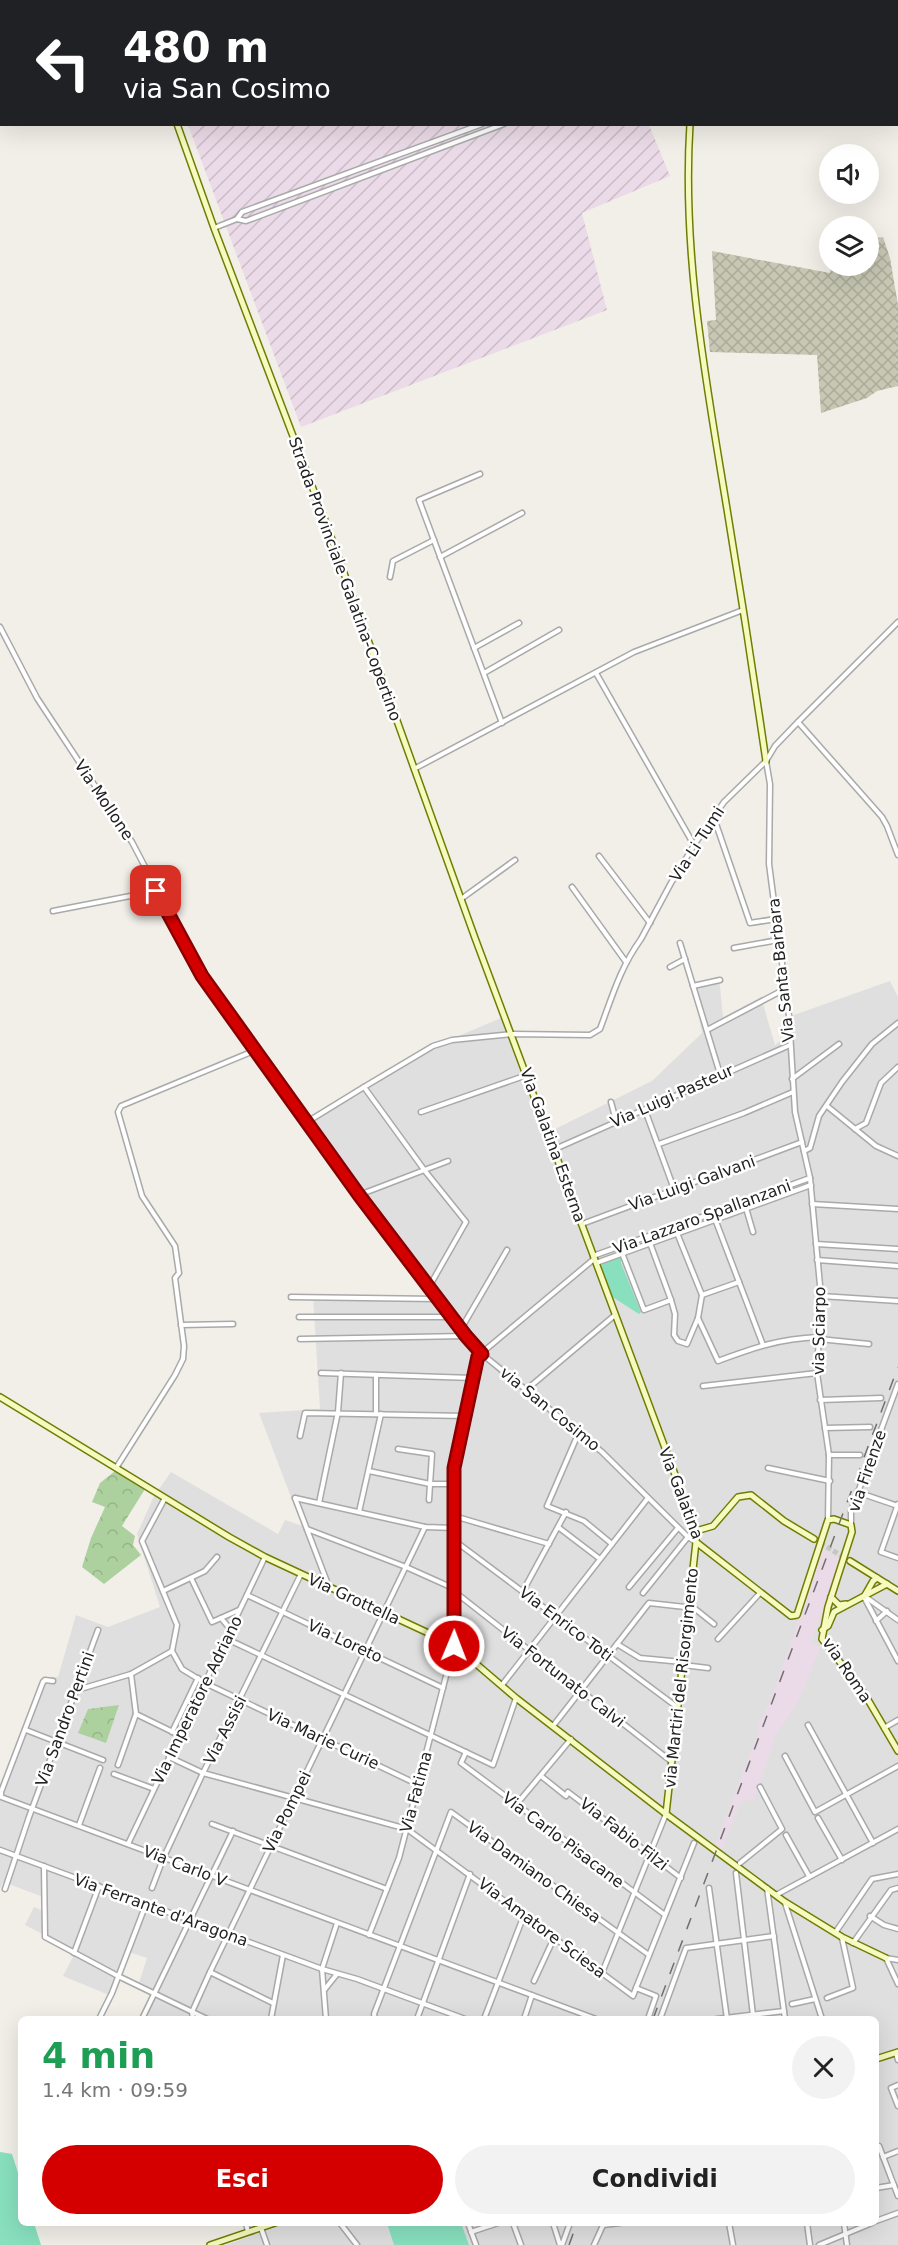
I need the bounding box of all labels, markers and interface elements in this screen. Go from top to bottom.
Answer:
text: 480 m [123,23,269,72]
icon: left [24,24,102,102]
text: via San Cosimo [123,73,331,104]
map controls [819,144,879,276]
button: sound [819,144,879,204]
button: layers [819,216,879,276]
street label: Strada Provinciale Galatina-Copertino [285,434,405,724]
street label: Via Mollone [70,756,138,844]
street label: Via Li Tumi [666,803,728,885]
pin [130,865,181,916]
icon: arrive [139,874,172,907]
street label: Via Santa Barbara [764,897,798,1043]
street label: Via Luigi Pasteur [607,1060,737,1132]
street label: Via Galatina Esterna [516,1065,590,1225]
street label: Via Luigi Galvani [626,1151,758,1215]
street label: Via Lazzaro Spallanzani [610,1176,794,1258]
street label: via Sciarpo [809,1287,829,1375]
street label: via San Cosimo [496,1363,604,1455]
street label: via Firenze [844,1427,890,1515]
street label: Via Galatina [655,1444,707,1542]
street label: via Martiri del Risorgimento [660,1567,702,1789]
street label: Via Grottella [305,1569,403,1629]
street label: Via Enrico Toti [515,1583,617,1665]
street label: Via Imperatore Adriano [148,1613,246,1787]
position arrow [422,1614,486,1678]
street label: Via Loreto [305,1615,385,1667]
street label: Via Fortunato Calvi [497,1623,629,1731]
street label: via Roma [818,1634,876,1706]
street label: Via Sandro Pertini [32,1649,98,1789]
street label: Via Assisi [200,1692,250,1768]
street label: Via Marie Curie [264,1705,382,1773]
street label: Via Fatima [396,1749,436,1835]
street label: Via Pompei [259,1768,315,1856]
street label: Via Carlo Pisacane [498,1788,628,1892]
street label: Via Fabio Filzi [576,1794,672,1874]
street label: Via Damiano Chiesa [463,1817,605,1927]
street label: Via Carlo V [141,1841,229,1891]
street label: Via Ferrante d'Aragona [71,1870,251,1950]
street label: Via Amatore Sciesa [474,1874,610,1982]
text: 4 min [42,2035,155,2076]
button: close [792,2036,855,2099]
text: 1.4 km · 09:59 [42,2078,188,2102]
button: Esci [42,2145,443,2214]
button: Condividi [455,2145,855,2214]

